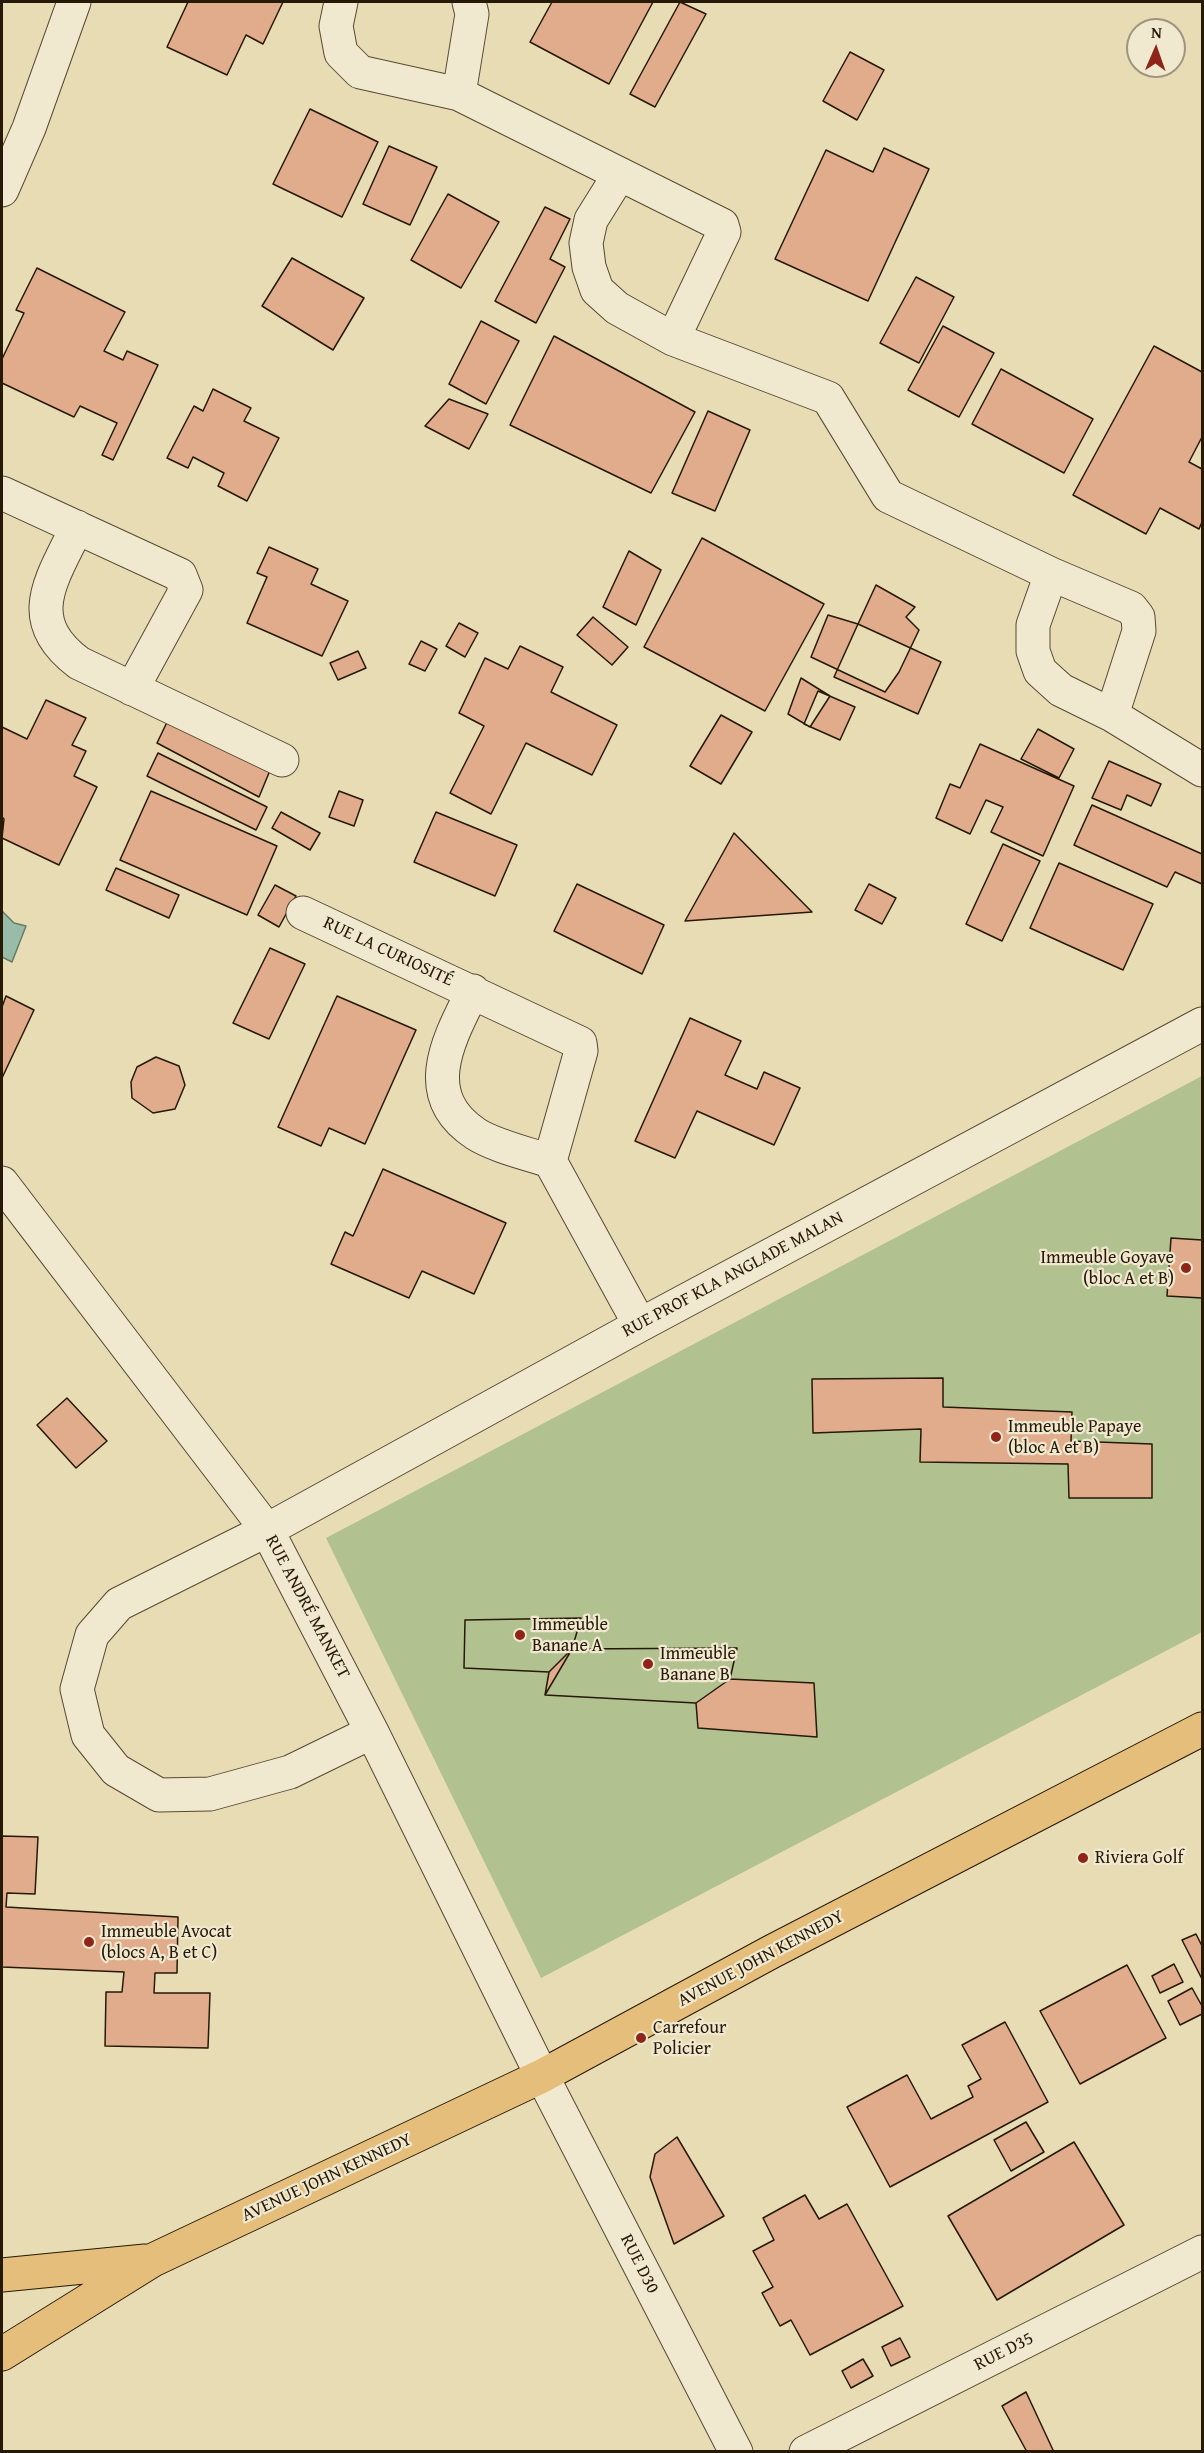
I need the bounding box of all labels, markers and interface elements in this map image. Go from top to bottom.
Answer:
north arrow [1126,18,1186,78]
text: N [1151,20,1162,44]
street label: RUE LA CURIOSITÉ [320,912,456,992]
street label: RUE PROF KLA ANGLADE MALAN [619,1207,847,1343]
place label: Immeuble Goyave (bloc A et B) [1040,1247,1174,1290]
marker: Immeuble Goyave (bloc A et B) [1179,1261,1193,1275]
place label: Immeuble Papaye (bloc A et B) [1008,1416,1141,1458]
marker: Immeuble Papaye (bloc A et B) [989,1430,1003,1444]
street label: RUE ANDRÉ MANKET [260,1531,354,1683]
place label: Immeuble Banane A [532,1614,608,1656]
marker: Immeuble Banane A [513,1628,527,1642]
place label: Immeuble Banane B [660,1643,736,1686]
marker: Immeuble Banane B [641,1657,655,1671]
place label: Riviera Golf [1095,1847,1183,1869]
marker: Riviera Golf [1076,1851,1090,1865]
street label: AVENUE JOHN KENNEDY [674,1906,848,2012]
place label: Immeuble Avocat (blocs A, B et C) [101,1921,232,1964]
marker: Immeuble Avocat (blocs A, B et C) [82,1935,96,1949]
place label: Carrefour Policier [653,2017,726,2060]
marker: Carrefour Policier [634,2031,648,2045]
street label: AVENUE JOHN KENNEDY [239,2129,415,2227]
street label: RUE D30 [615,2231,663,2297]
street label: RUE D35 [971,2328,1037,2376]

